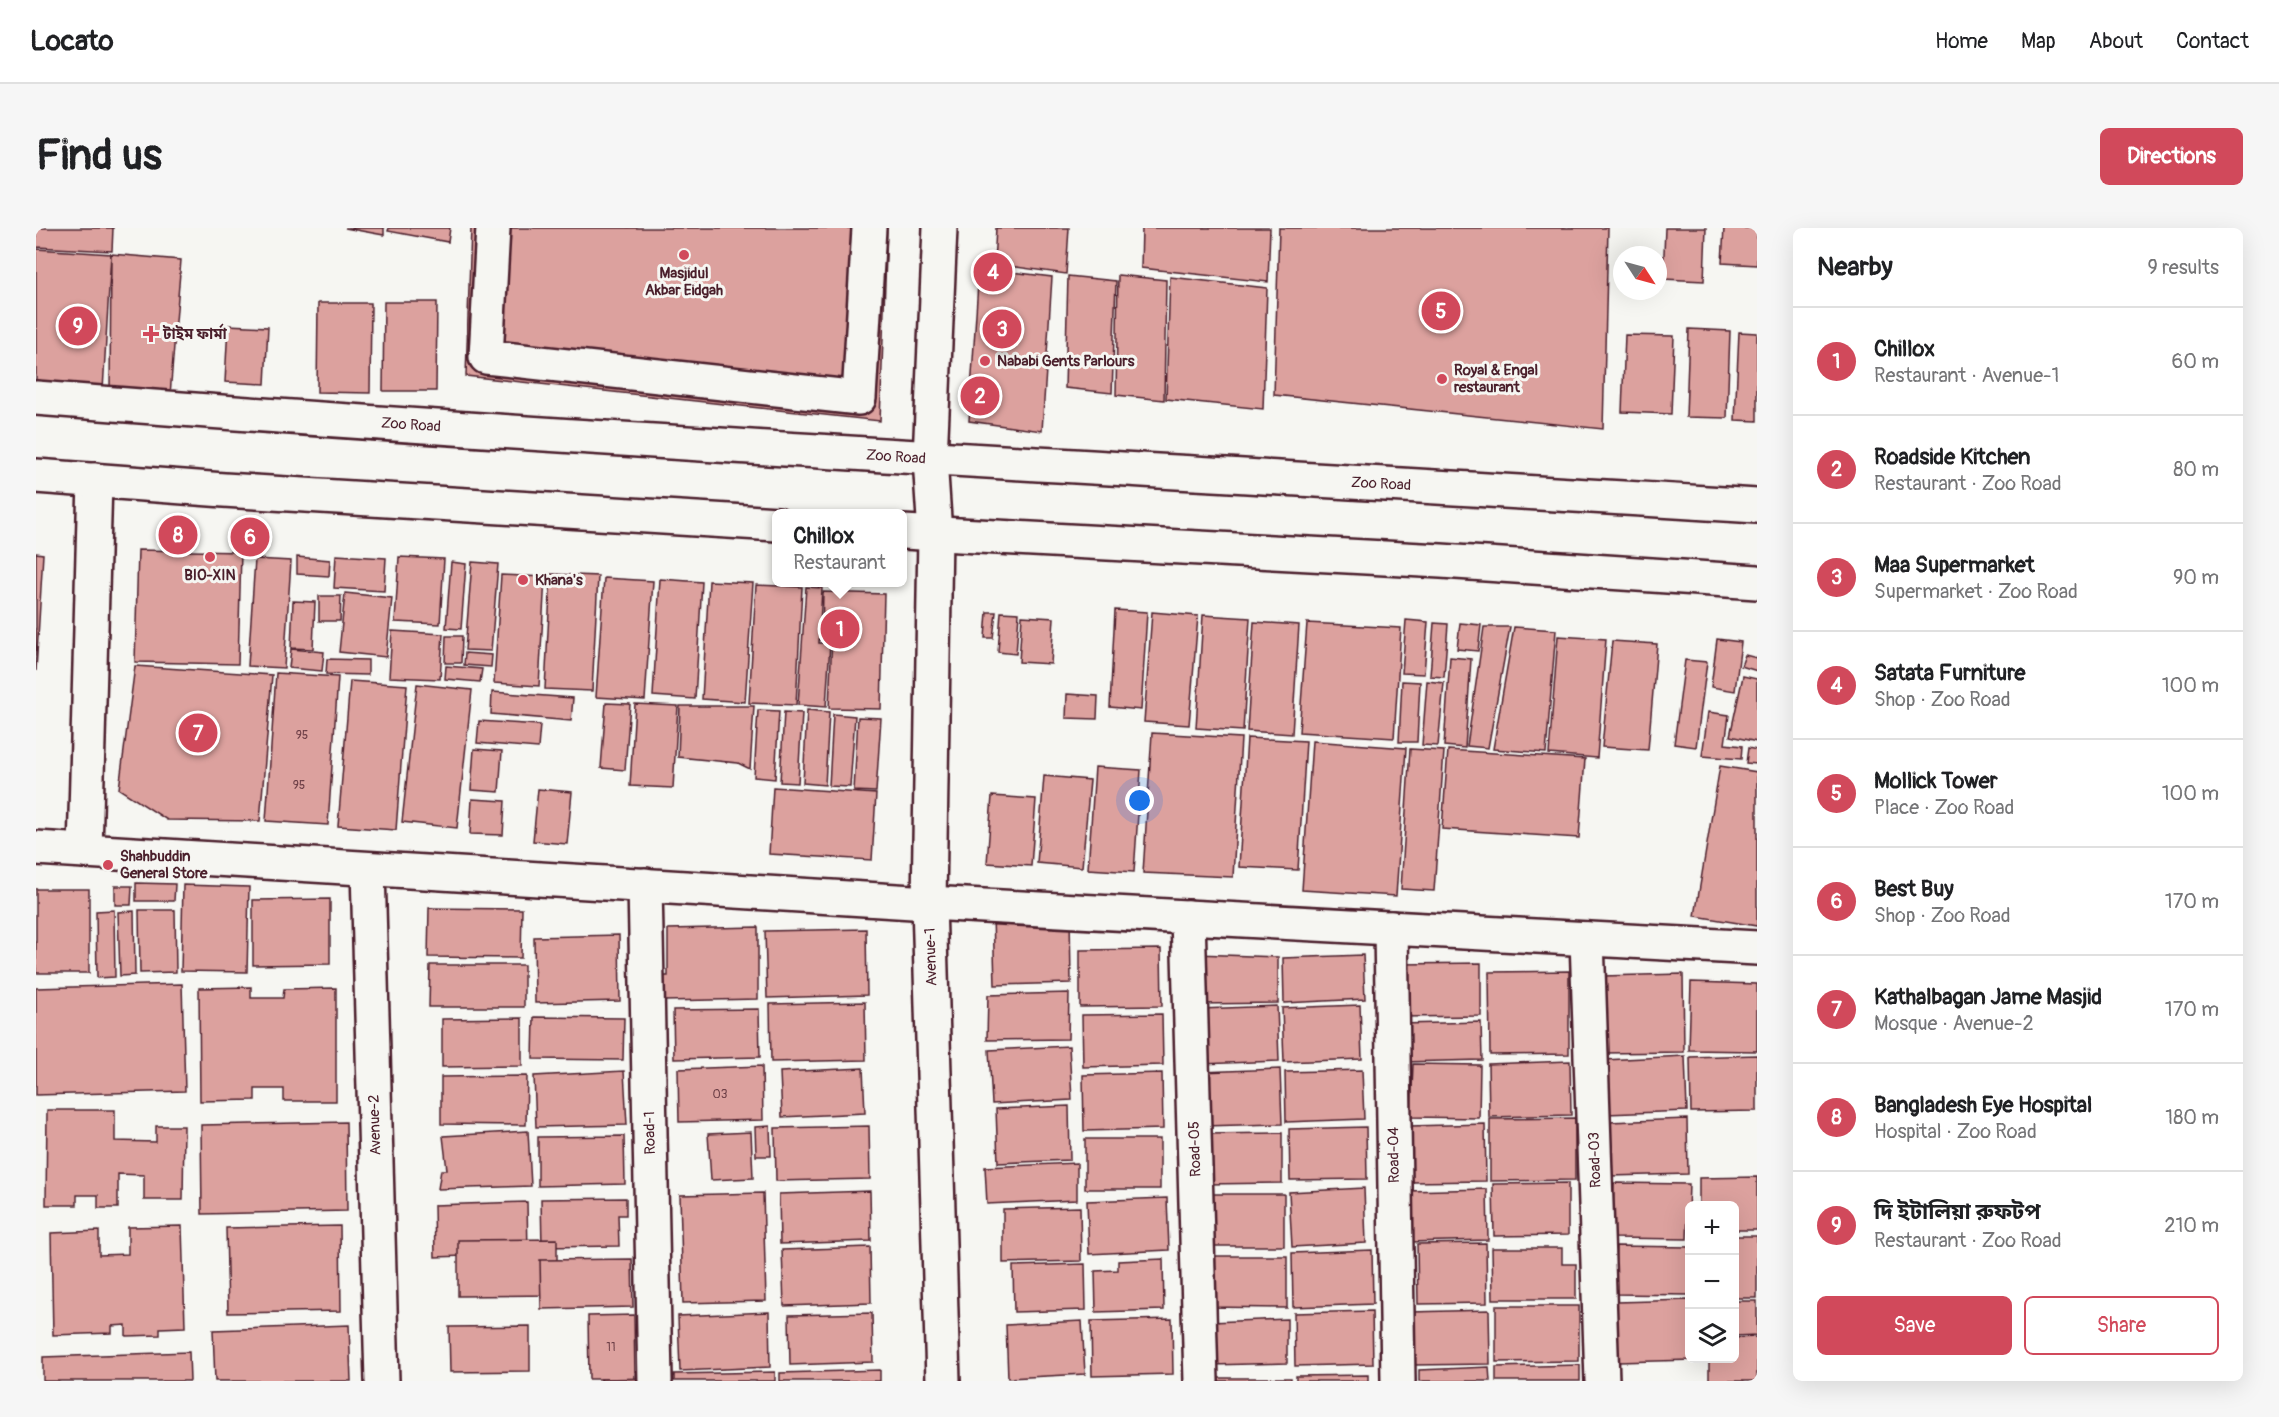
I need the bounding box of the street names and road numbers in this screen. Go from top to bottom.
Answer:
street label: Zoo Road [380,413,442,437]
street label: Zoo Road [865,445,927,469]
street label: Zoo Road [1351,473,1411,495]
street label: Avenue-1 [920,927,942,987]
street label: Avenue-2 [364,1094,386,1156]
street label: Road-1 [640,1111,660,1155]
street label: Road-05 [1185,1121,1205,1177]
street label: Road-04 [1384,1126,1404,1183]
street label: Road-03 [1585,1132,1605,1188]

